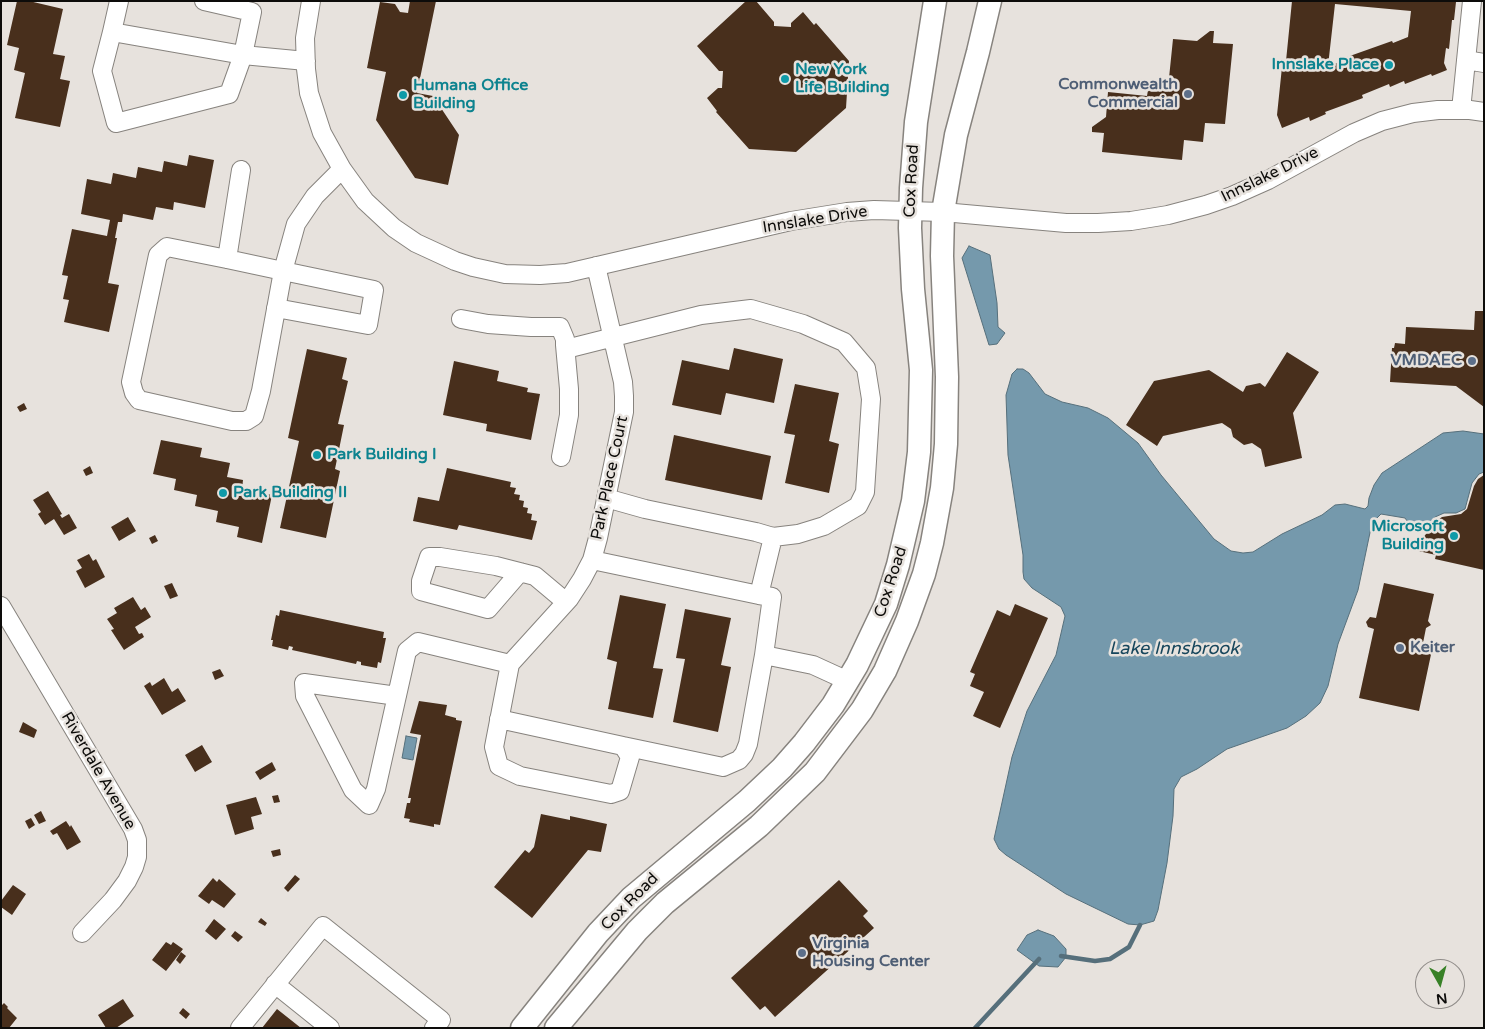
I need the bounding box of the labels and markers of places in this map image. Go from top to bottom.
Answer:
place label: Innslake Place [1272,55,1379,75]
marker: Innslake Place [1383,59,1395,71]
place label: New York Life Building [795,60,890,98]
marker: New York Life Building [779,73,791,85]
place label: Commonwealth Commercial [1058,75,1178,113]
place label: Humana Office Building [413,76,528,114]
marker: Commonwealth Commercial [1182,88,1194,100]
marker: Humana Office Building [397,89,409,101]
place label: VMDAEC [1391,351,1462,371]
marker: VMDAEC [1466,355,1478,367]
place label: Park Building I [327,445,437,465]
marker: Park Building I [311,449,323,461]
place label: Park Building II [233,483,347,503]
marker: Park Building II [217,487,229,499]
place label: Microsoft Building [1371,517,1444,555]
marker: Microsoft Building [1448,530,1460,542]
place label: Keiter [1410,638,1455,658]
marker: Keiter [1394,642,1406,654]
place label: Virginia Housing Center [812,934,930,972]
marker: Virginia Housing Center [796,947,808,959]

